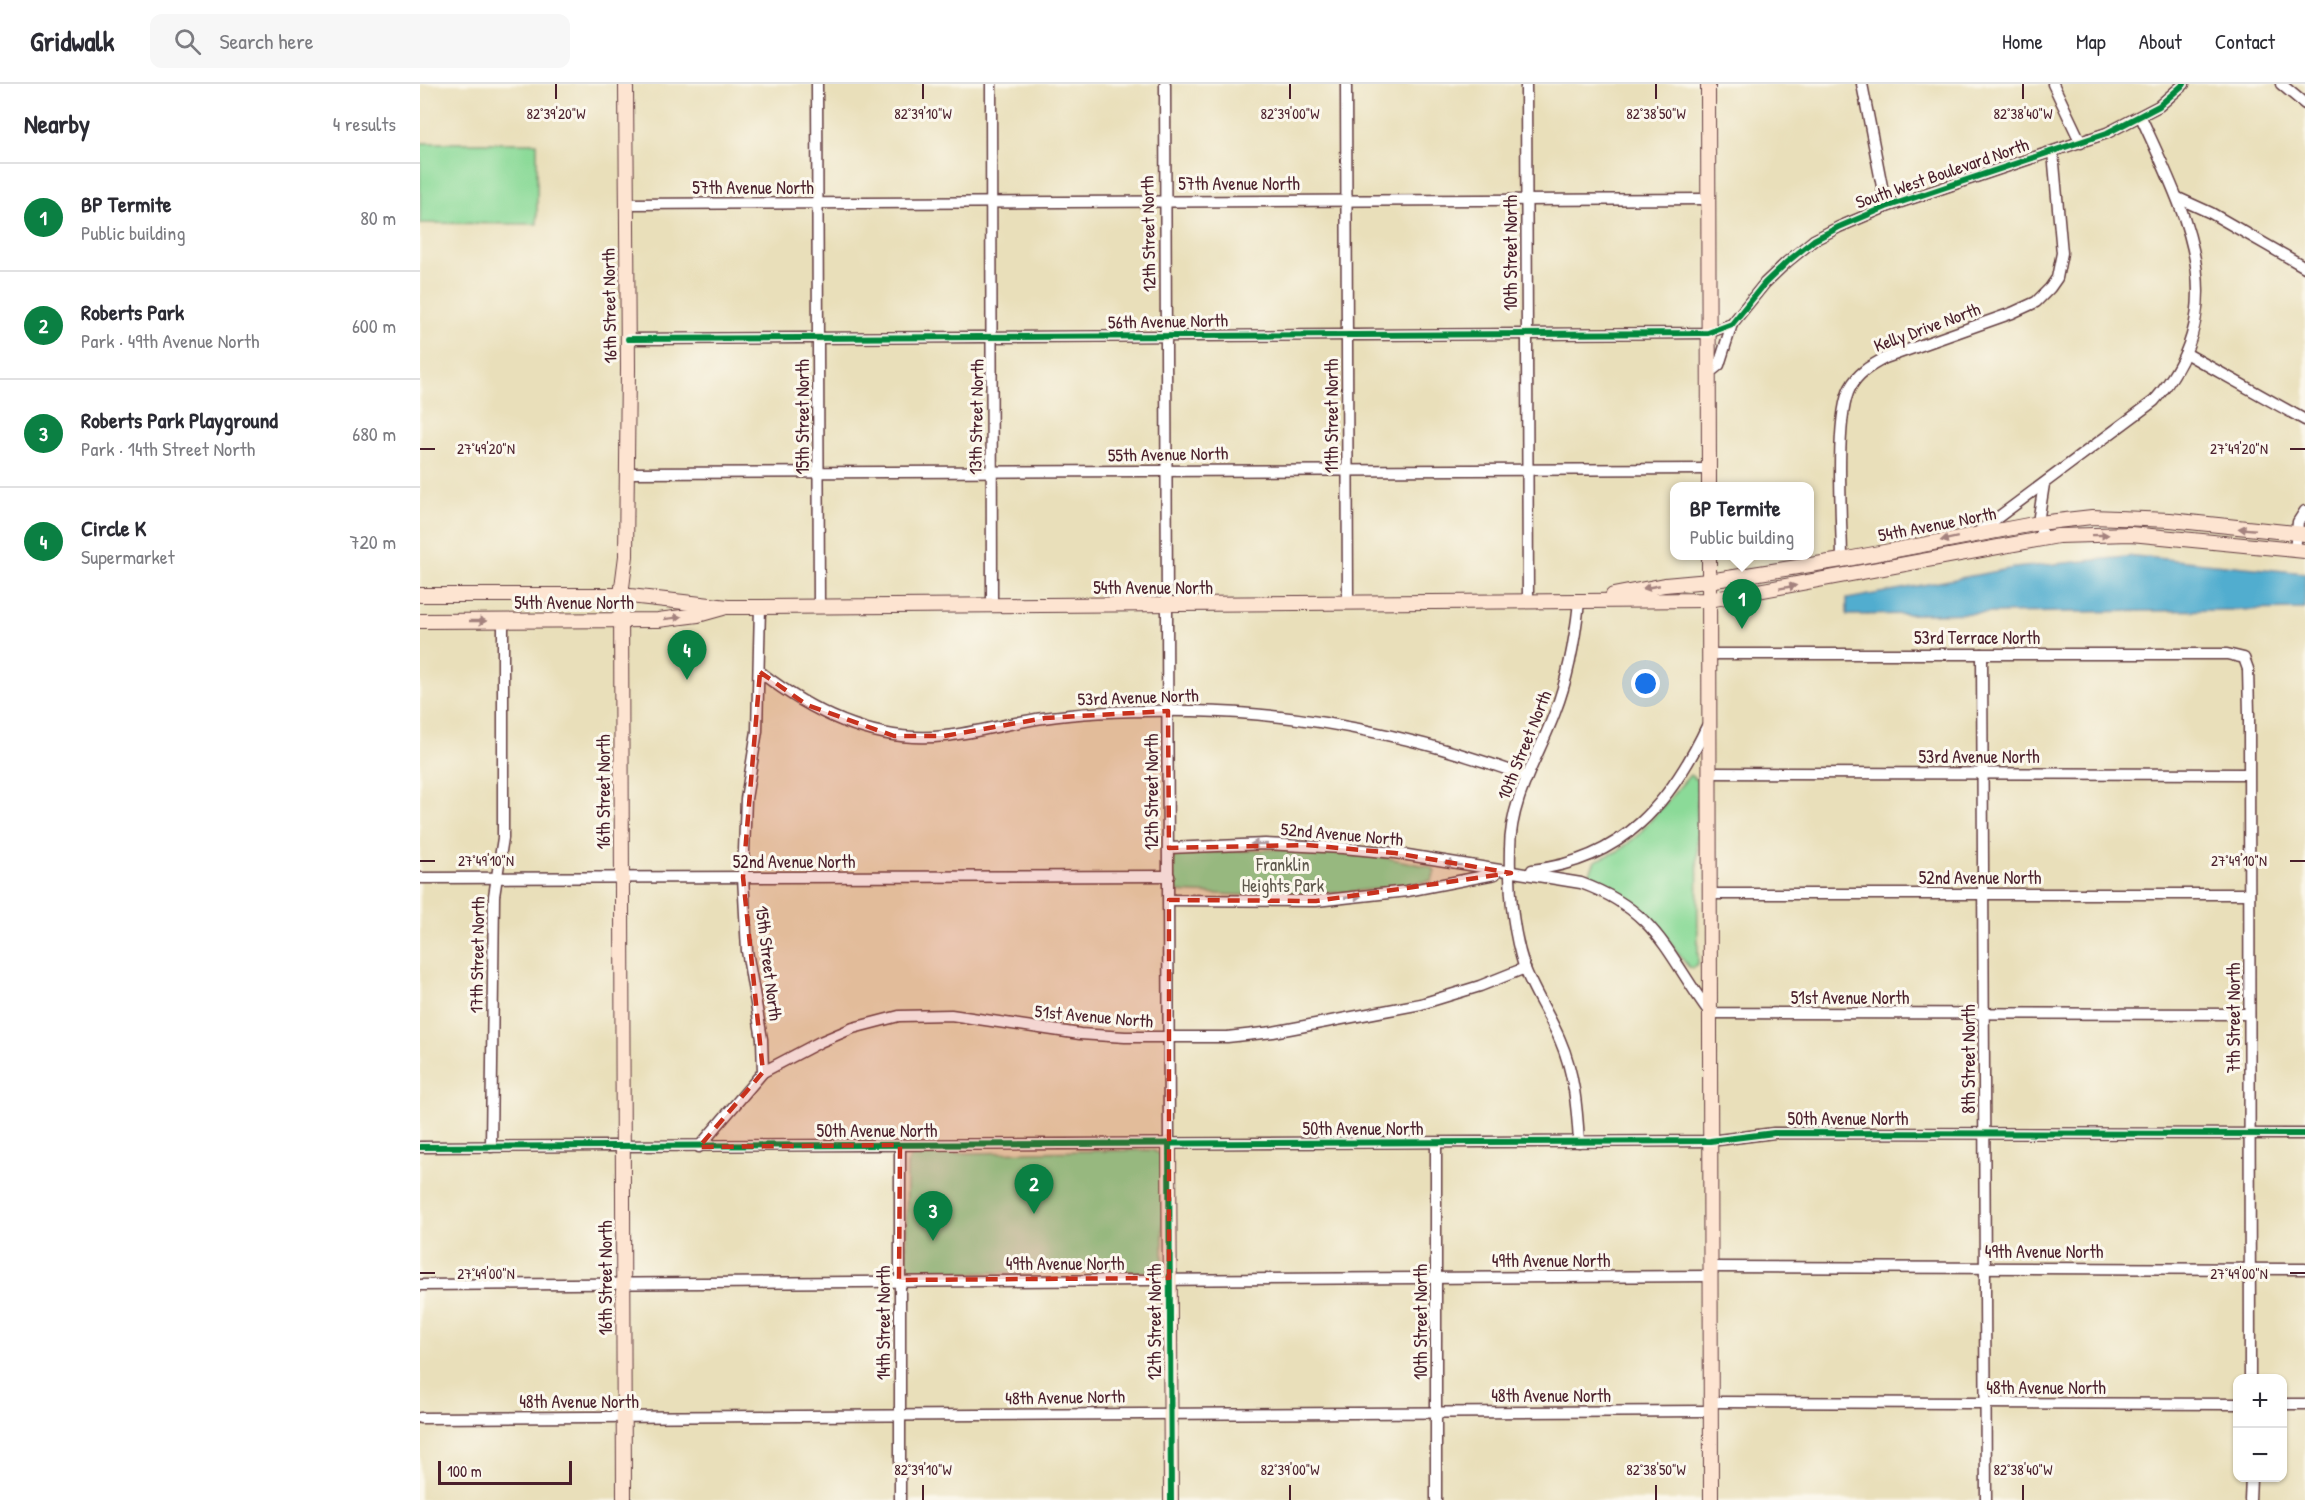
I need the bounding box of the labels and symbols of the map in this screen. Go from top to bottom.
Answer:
text: 82°39'20"W [526,103,586,124]
text: 82°39'10"W [894,103,953,124]
text: 82°39'00"W [1261,103,1320,124]
text: 82°38'50"W [1626,103,1687,124]
text: 82°38'40"W [1994,103,2053,124]
street label: South West Boulevard North [1852,131,2032,214]
street label: 57th Avenue North [1178,171,1300,196]
street label: 57th Avenue North [692,175,814,200]
street label: 12th Street North [1134,175,1162,292]
street label: 10th Street North [1498,195,1523,311]
street label: 16th Street North [595,248,623,364]
street label: Kelly Drive North [1870,296,1984,358]
street label: 56th Avenue North [1108,307,1229,335]
street label: 13th Street North [962,358,990,475]
street label: 11th Street North [1319,358,1344,473]
street label: 15th Street North [790,359,815,475]
text: 27°49'20"N [457,438,515,459]
text: 27°49'20"N [2210,438,2268,459]
street label: 55th Avenue North [1108,440,1229,468]
street label: 54th Avenue North [1876,500,1998,548]
one-way arrow [2237,524,2256,534]
one-way arrow [2091,530,2110,539]
one-way arrow [1939,535,1958,544]
street label: 54th Avenue North [1093,575,1213,600]
pin: 1 [1722,580,1762,629]
one-way arrow [1778,582,1797,591]
one-way arrow [1642,583,1661,592]
street label: 54th Avenue North [514,590,634,615]
one-way arrow [664,613,683,623]
one-way arrow [469,616,488,626]
street label: 53rd Terrace North [1914,625,2040,650]
pin: 4 [668,630,706,680]
your location [1631,669,1660,698]
street label: 53rd Avenue North [1077,682,1199,712]
street label: 10th Street North [1491,686,1557,803]
street label: 12th Street North [1139,733,1164,850]
street label: 16th Street North [591,734,616,850]
street label: 53rd Avenue North [1918,744,2040,769]
street label: 52nd Avenue North [1280,816,1405,852]
one-way arrow [1250,840,1269,849]
street label: 52nd Avenue North [733,849,856,874]
text: 27°49'10"N [458,850,514,871]
text: 27°49'10"N [2211,850,2267,871]
park label: Franklin Heights Park [1242,852,1325,898]
one-way arrow [1443,859,1462,868]
street label: 52nd Avenue North [1919,865,2042,890]
one-way arrow [1344,892,1363,902]
street label: 17th Street North [463,896,491,1014]
street label: 15th Street North [750,904,789,1022]
street label: 7th Street North [2221,962,2246,1073]
street label: 51st Avenue North [1791,985,1910,1010]
street label: 51st Avenue North [1034,998,1155,1034]
street label: 8th Street North [1956,1004,1981,1114]
street label: 50th Avenue North [1788,1106,1909,1131]
street label: 50th Avenue North [1303,1116,1424,1141]
street label: 50th Avenue North [817,1118,938,1143]
pin: 2 [1014,1164,1054,1214]
pin: 3 [914,1192,952,1241]
street label: 16th Street North [593,1220,618,1336]
street label: 49th Avenue North [1985,1239,2104,1264]
street label: 49th Avenue North [1492,1248,1611,1273]
street label: 49th Avenue North [1006,1251,1125,1276]
text: 27°49'00"N [457,1263,515,1284]
street label: 12th Street North [1142,1263,1167,1380]
text: 27°49'00"N [2210,1263,2268,1284]
street label: 10th Street North [1408,1264,1433,1380]
street label: 14th Street North [871,1265,896,1380]
street label: 48th Avenue North [1986,1375,2106,1400]
street label: 48th Avenue North [1005,1383,1126,1411]
street label: 48th Avenue North [1491,1383,1611,1408]
street label: 48th Avenue North [519,1389,639,1414]
scale bar [438,1458,572,1486]
text: 82°39'10"W [894,1459,953,1480]
text: 82°39'00"W [1261,1459,1320,1480]
text: 82°38'50"W [1626,1459,1687,1480]
text: 82°38'40"W [1994,1459,2053,1480]

